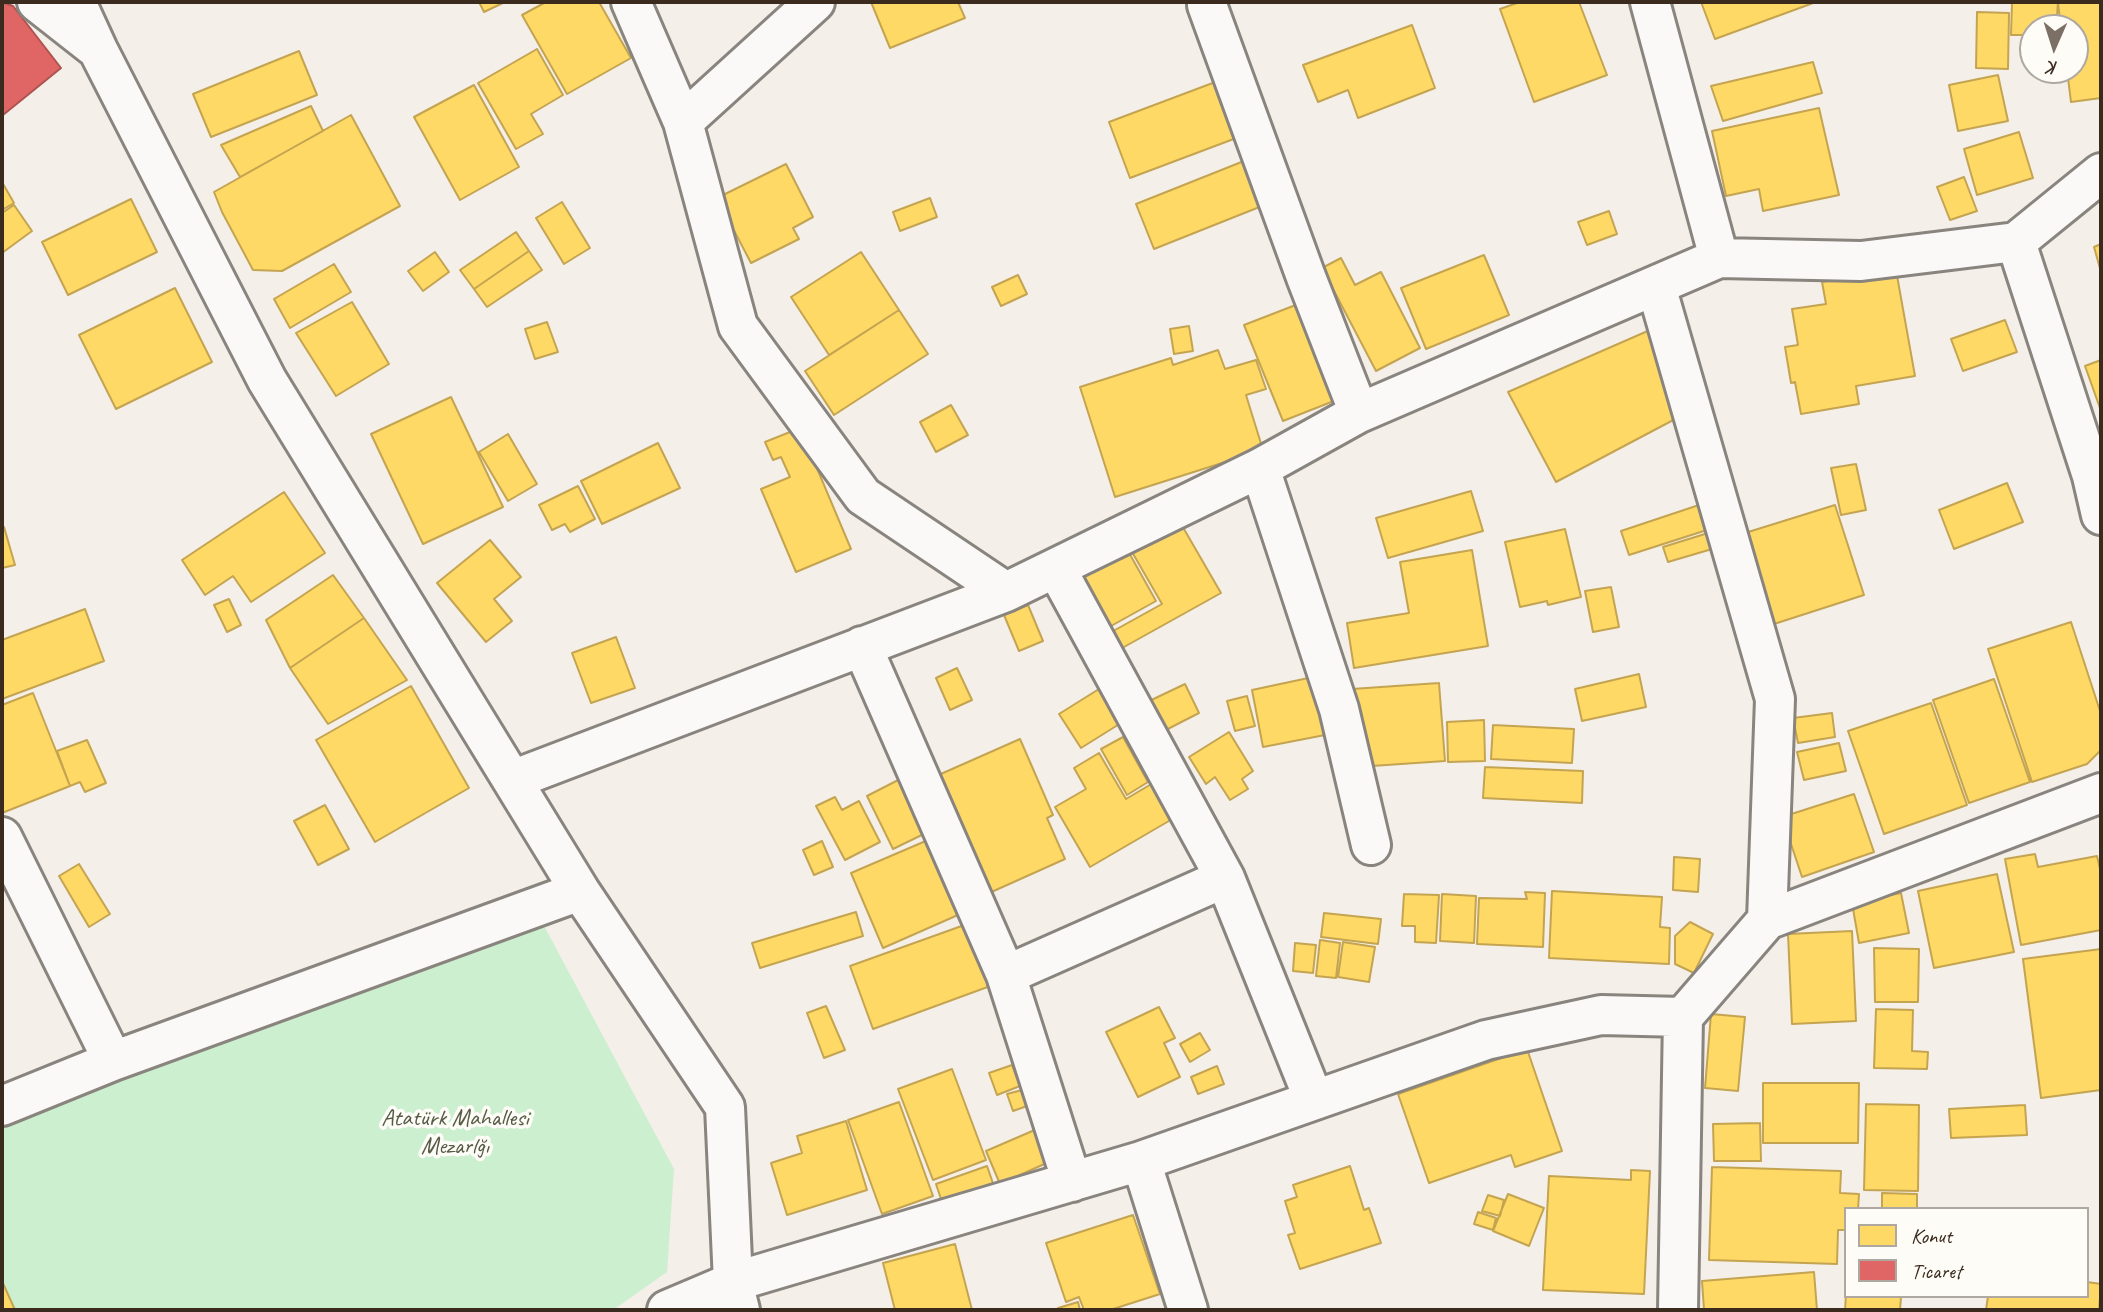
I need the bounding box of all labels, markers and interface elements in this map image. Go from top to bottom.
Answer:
north arrow [2019,14,2089,84]
text: K [2048,56,2058,80]
park label: Atatürk Mahallesi Mezarlğı [381,1105,529,1161]
legend [1844,1207,2089,1298]
text: Konut [1911,1223,1952,1249]
text: Ticaret [1911,1258,1962,1284]

